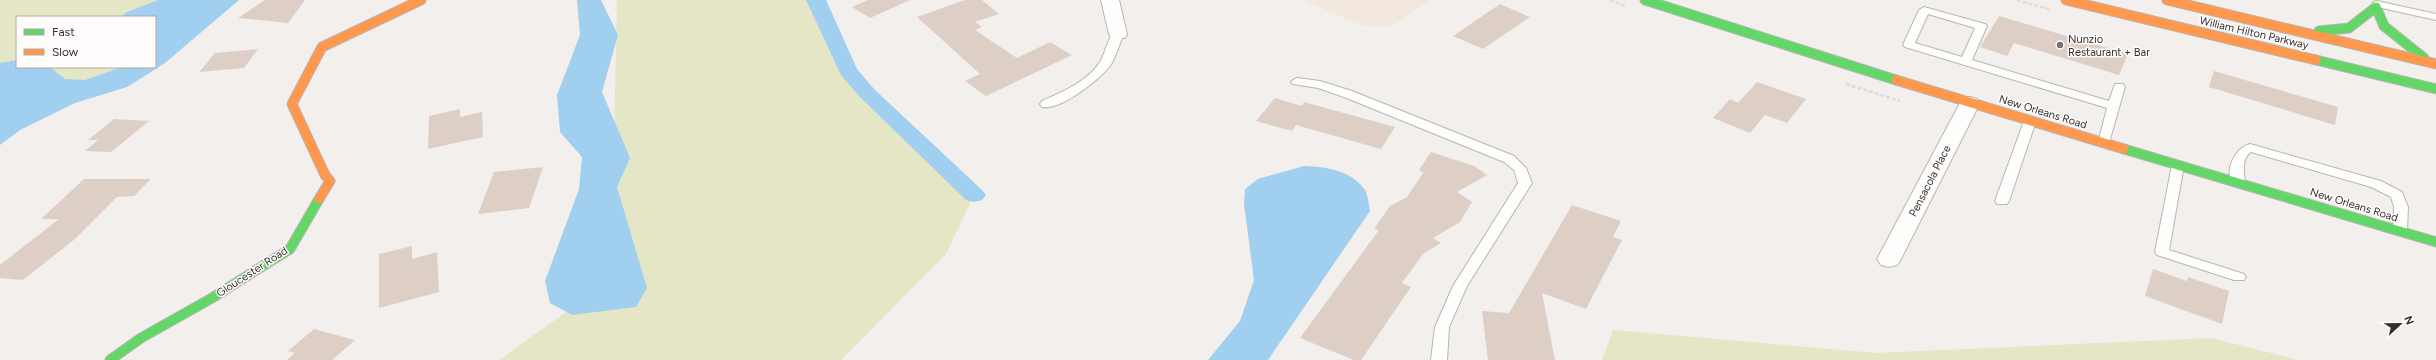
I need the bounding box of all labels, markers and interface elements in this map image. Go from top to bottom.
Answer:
street label: William Hilton Parkway [2198,14,2310,52]
legend [16,16,156,68]
text: Fast [52,25,75,39]
place label: Nunzio Restaurant + Bar [2068,33,2150,59]
marker: Nunzio Restaurant + Bar [2055,40,2065,50]
text: Slow [52,45,79,59]
street label: New Orleans Road [1997,92,2089,132]
street label: Pensacola Place [1906,143,1954,219]
street label: New Orleans Road [2308,185,2400,225]
street label: Gloucester Road [214,244,290,300]
north arrow [2380,304,2420,344]
text: N [2401,314,2416,327]

